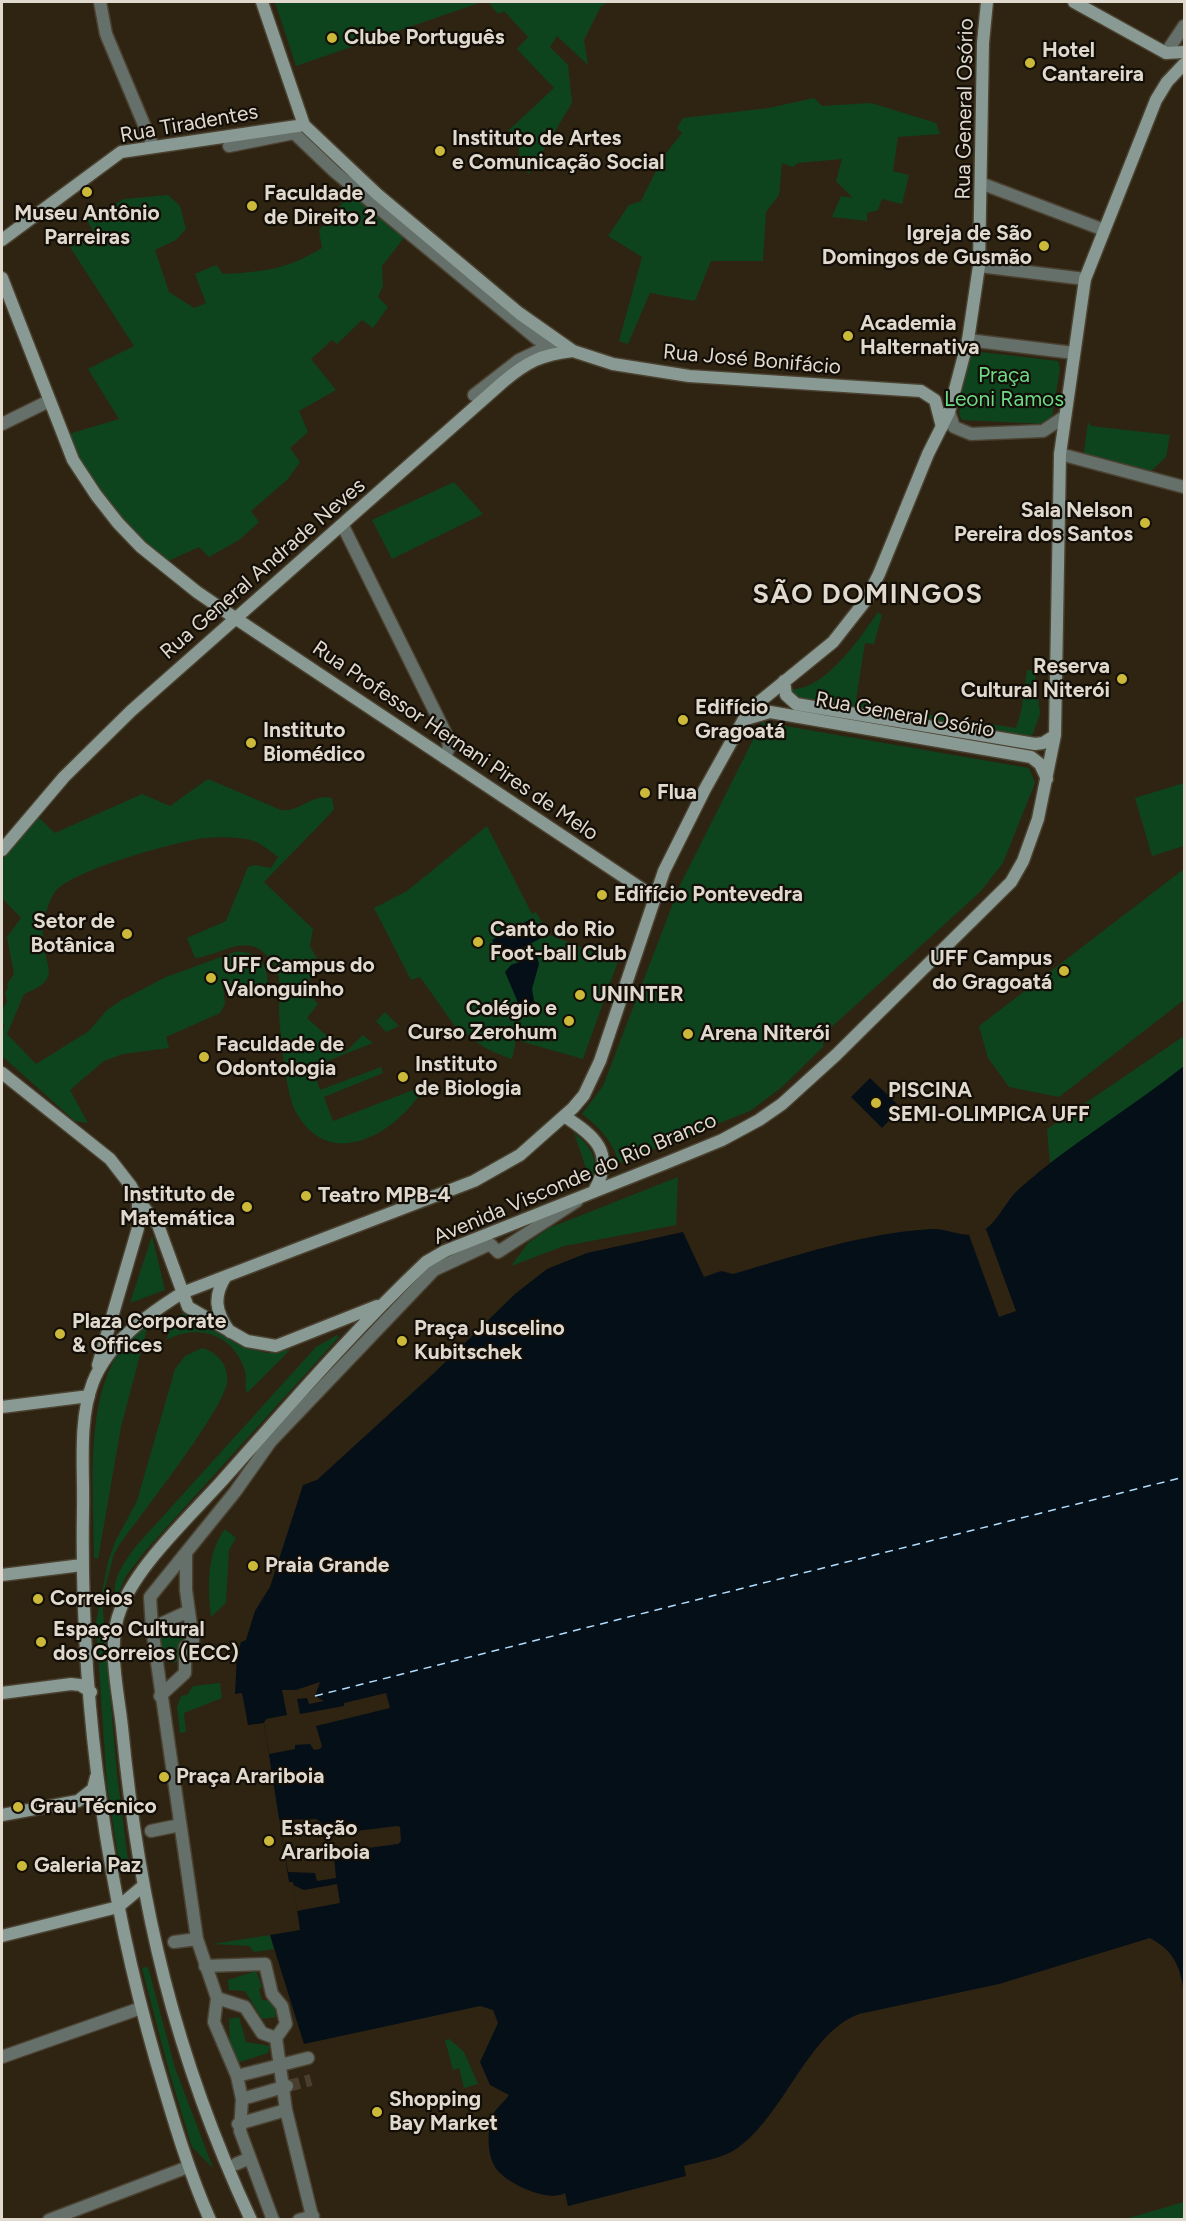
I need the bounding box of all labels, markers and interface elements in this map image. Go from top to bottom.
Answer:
street label: Rua General Osório [951,18,979,200]
place label: Clube Português [344,25,504,51]
marker: Clube Português [325,31,339,45]
place label: Hotel Cantareira [1042,38,1144,88]
marker: Hotel Cantareira [1023,56,1037,70]
street label: Rua Tiradentes [118,99,260,149]
place label: Instituto de Artes e Comunicação Social [452,126,664,176]
marker: Instituto de Artes e Comunicação Social [433,144,447,158]
place label: Faculdade de Direito 2 [264,181,376,231]
marker: Museu Antônio Parreiras [80,185,94,199]
marker: Faculdade de Direito 2 [245,199,259,213]
place label: Museu Antônio Parreiras [14,201,160,251]
place label: Igreja de São Domingos de Gusmão [822,221,1032,271]
marker: Igreja de São Domingos de Gusmão [1037,239,1051,253]
place label: Academia Halternativa [860,311,980,361]
marker: Academia Halternativa [841,329,855,343]
street label: Rua José Bonifácio [662,340,842,380]
park label: Praça Leoni Ramos [944,363,1064,413]
street label: Rua General Andrade Neves [155,473,371,665]
place label: Sala Nelson Pereira dos Santos [954,498,1133,548]
marker: Sala Nelson Pereira dos Santos [1138,516,1152,530]
district label: SÃO DOMINGOS [752,579,984,611]
street label: Rua Professor Hernani Pires de Melo [307,636,603,846]
place label: Reserva Cultural Niterói [961,654,1110,704]
marker: Reserva Cultural Niterói [1115,672,1129,686]
street label: Rua General Osório [813,687,997,743]
place label: Edifício Gragoatá [695,695,785,745]
marker: Edifício Gragoatá [676,713,690,727]
place label: Instituto Biomédico [263,718,365,768]
marker: Instituto Biomédico [244,736,258,750]
place label: Flua [657,780,697,806]
marker: Flua [638,786,652,800]
place label: Edifício Pontevedra [614,882,803,908]
marker: Edifício Pontevedra [595,888,609,902]
place label: Setor de Botânica [31,909,115,959]
place label: Canto do Rio Foot-ball Club [490,917,627,967]
marker: Setor de Botânica [120,927,134,941]
marker: Canto do Rio Foot-ball Club [471,935,485,949]
place label: UFF Campus do Gragoatá [930,946,1052,996]
place label: UFF Campus do Valonguinho [223,953,375,1003]
marker: UFF Campus do Gragoatá [1057,964,1071,978]
marker: UFF Campus do Valonguinho [204,971,218,985]
place label: UNINTER [592,982,683,1008]
marker: UNINTER [573,988,587,1002]
place label: Colégio e Curso Zerohum [408,996,557,1046]
marker: Colégio e Curso Zerohum [562,1014,576,1028]
place label: Arena Niterói [700,1021,830,1047]
marker: Arena Niterói [681,1027,695,1041]
place label: Faculdade de Odontologia [216,1032,344,1082]
marker: Faculdade de Odontologia [197,1050,211,1064]
place label: Instituto de Biologia [415,1052,521,1102]
marker: Instituto de Biologia [396,1070,410,1084]
place label: PISCINA SEMI-OLIMPICA UFF [888,1078,1090,1128]
marker: PISCINA SEMI-OLIMPICA UFF [869,1096,883,1110]
street label: Avenida Visconde do Rio Branco [430,1108,720,1250]
place label: Instituto de Matemática [120,1182,235,1232]
place label: Teatro MPB-4 [318,1183,451,1209]
marker: Teatro MPB-4 [299,1189,313,1203]
marker: Instituto de Matemática [240,1200,254,1214]
place label: Plaza Corporate & Offices [72,1309,226,1359]
place label: Praça Juscelino Kubitschek [414,1316,565,1366]
marker: Plaza Corporate & Offices [53,1327,67,1341]
marker: Praça Juscelino Kubitschek [395,1334,409,1348]
place label: Praia Grande [265,1553,389,1579]
marker: Praia Grande [246,1559,260,1573]
place label: Correios [50,1586,132,1612]
marker: Correios [31,1592,45,1606]
place label: Espaço Cultural dos Correios (ECC) [53,1617,239,1667]
marker: Espaço Cultural dos Correios (ECC) [34,1635,48,1649]
place label: Praça Arariboia [176,1764,324,1790]
marker: Praça Arariboia [157,1770,171,1784]
place label: Grau Técnico [30,1794,157,1820]
marker: Grau Técnico [11,1800,25,1814]
place label: Estação Arariboia [281,1816,370,1866]
marker: Estação Arariboia [262,1834,276,1848]
place label: Galeria Paz [34,1853,141,1879]
marker: Galeria Paz [15,1859,29,1873]
place label: Shopping Bay Market [389,2087,498,2137]
marker: Shopping Bay Market [370,2105,384,2119]

